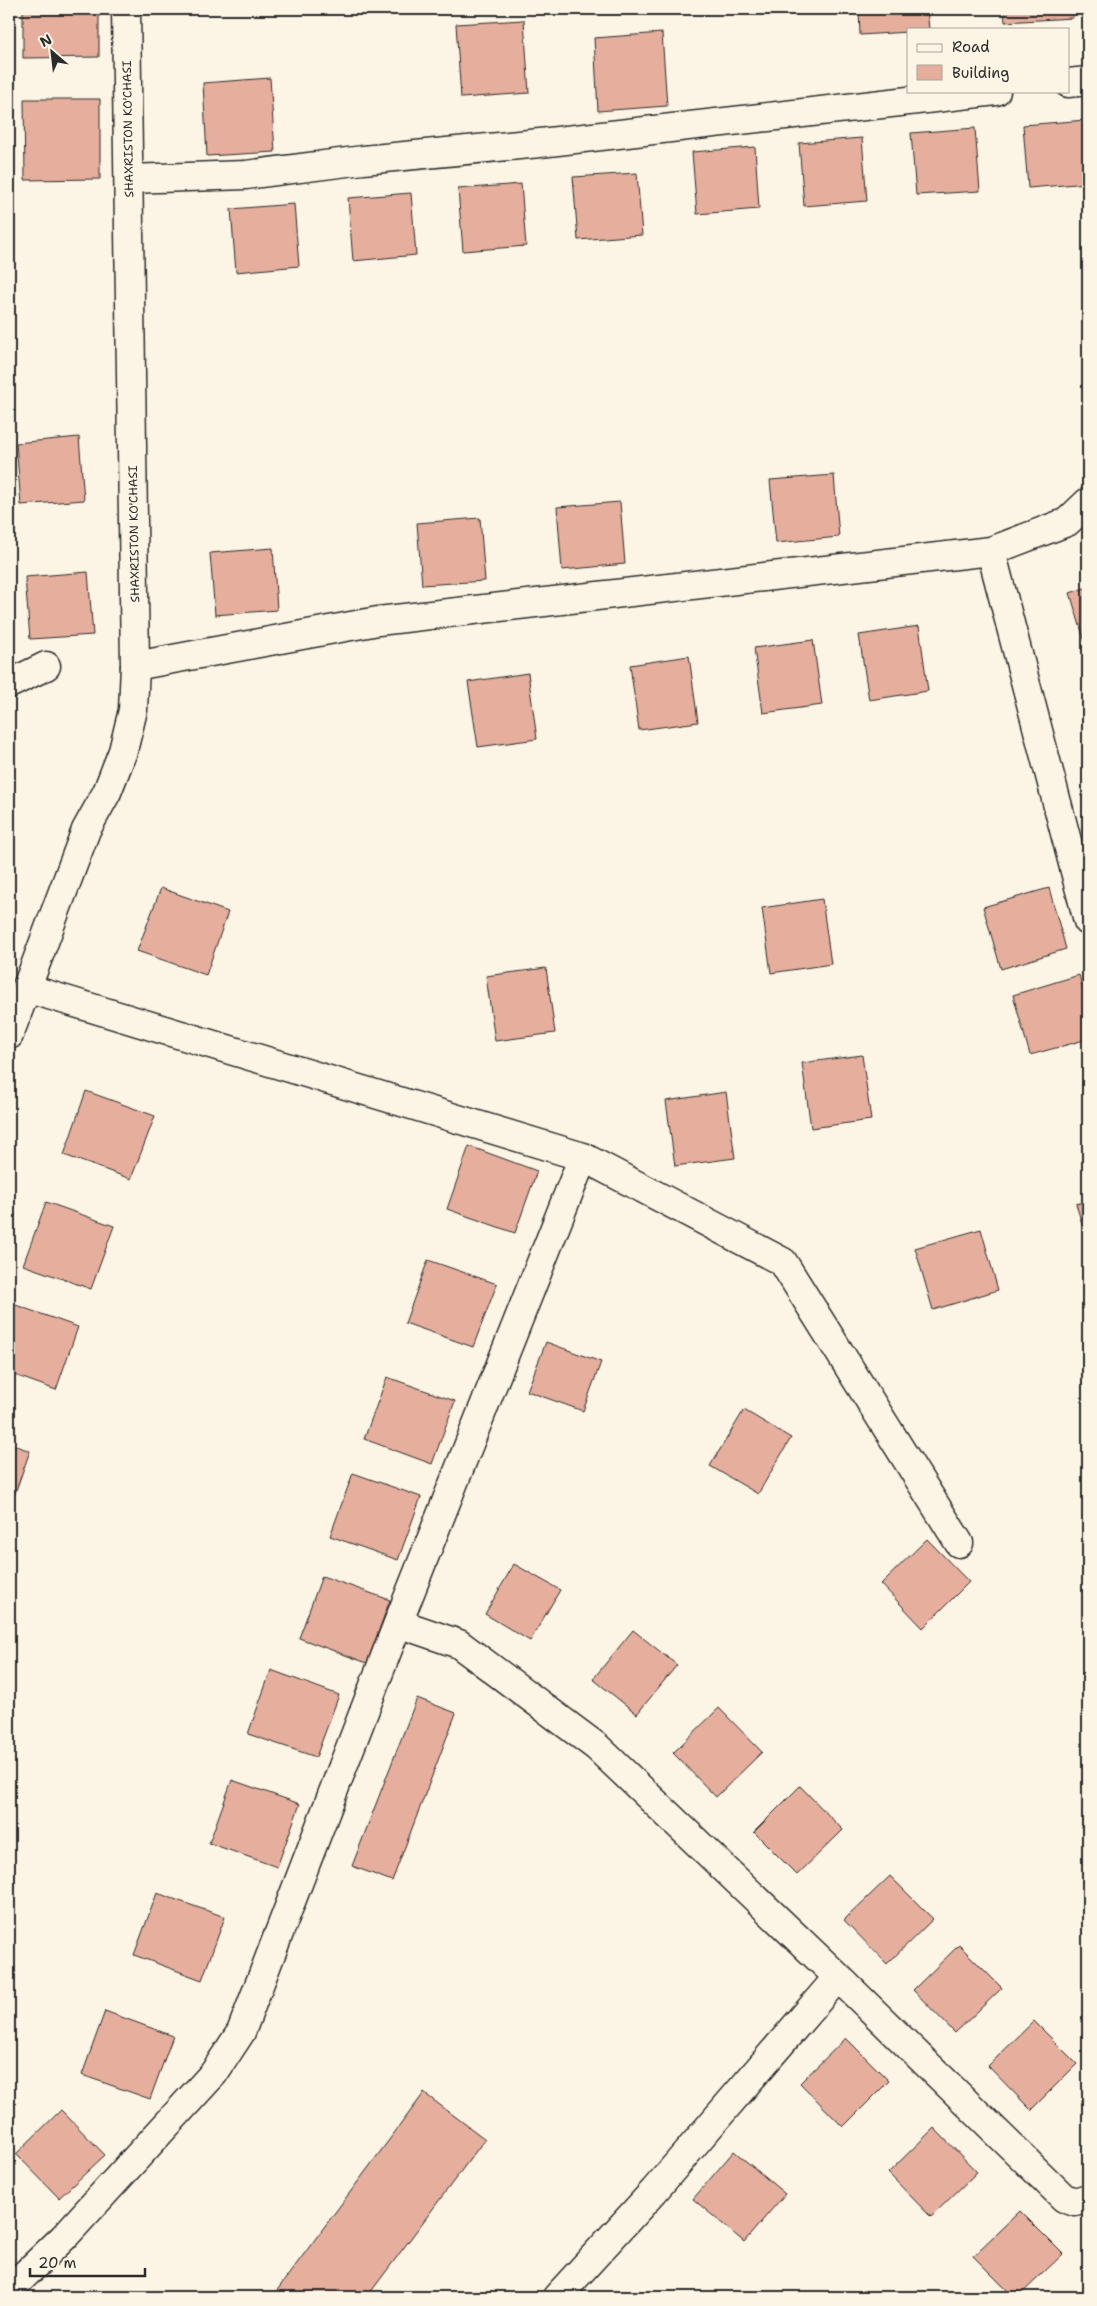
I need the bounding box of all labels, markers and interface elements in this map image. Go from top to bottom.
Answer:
north arrow [28,28,78,78]
legend [907,28,1070,92]
text: N [37,30,55,51]
text: Road [952,37,990,57]
street label: SHAXRISTON KO'CHASI [119,60,137,198]
text: Building [952,63,1009,83]
street label: SHAXRISTON KO'CHASI [125,465,143,603]
scale bar [30,2246,145,2278]
text: 20 m [38,2253,77,2273]

